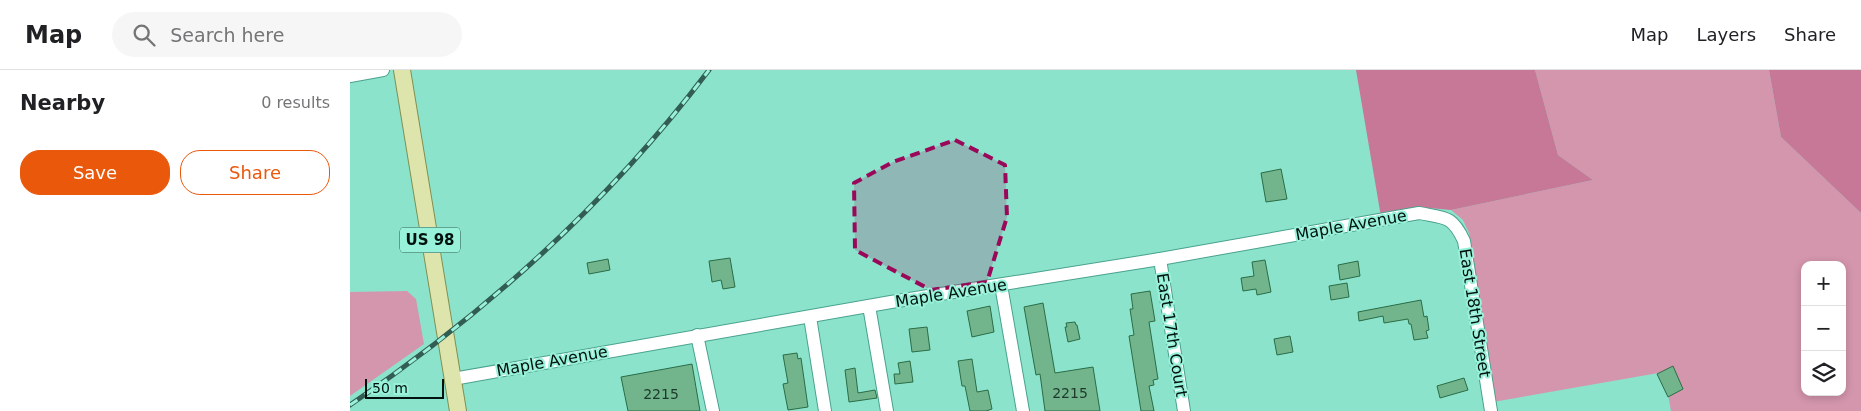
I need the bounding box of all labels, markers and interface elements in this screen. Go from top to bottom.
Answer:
search box [112,12,462,57]
text: Map [25,21,82,49]
icon: search [130,21,158,49]
text: Search here [170,24,284,46]
text: Map [1630,24,1668,45]
text: Layers [1696,24,1756,45]
text: Share [1784,24,1836,45]
text: Nearby [20,91,105,115]
text: 0 results [261,93,330,112]
button: Save [20,150,170,195]
button: Share [180,150,330,195]
street label: Maple Avenue [1294,206,1408,244]
road number: US 98 [400,228,460,252]
street label: East 18th Street [1455,247,1495,379]
map controls [1801,261,1846,396]
button: + [1801,261,1846,306]
street label: East 17th Court [1153,272,1191,398]
street label: Maple Avenue [894,275,1008,311]
button: − [1801,306,1846,351]
street label: Maple Avenue [495,342,609,380]
button: layers [1801,351,1846,396]
scale bar [365,376,444,399]
text: 50 m [372,380,408,396]
house number: 2215 [1052,385,1088,401]
house number: 2215 [643,386,679,402]

